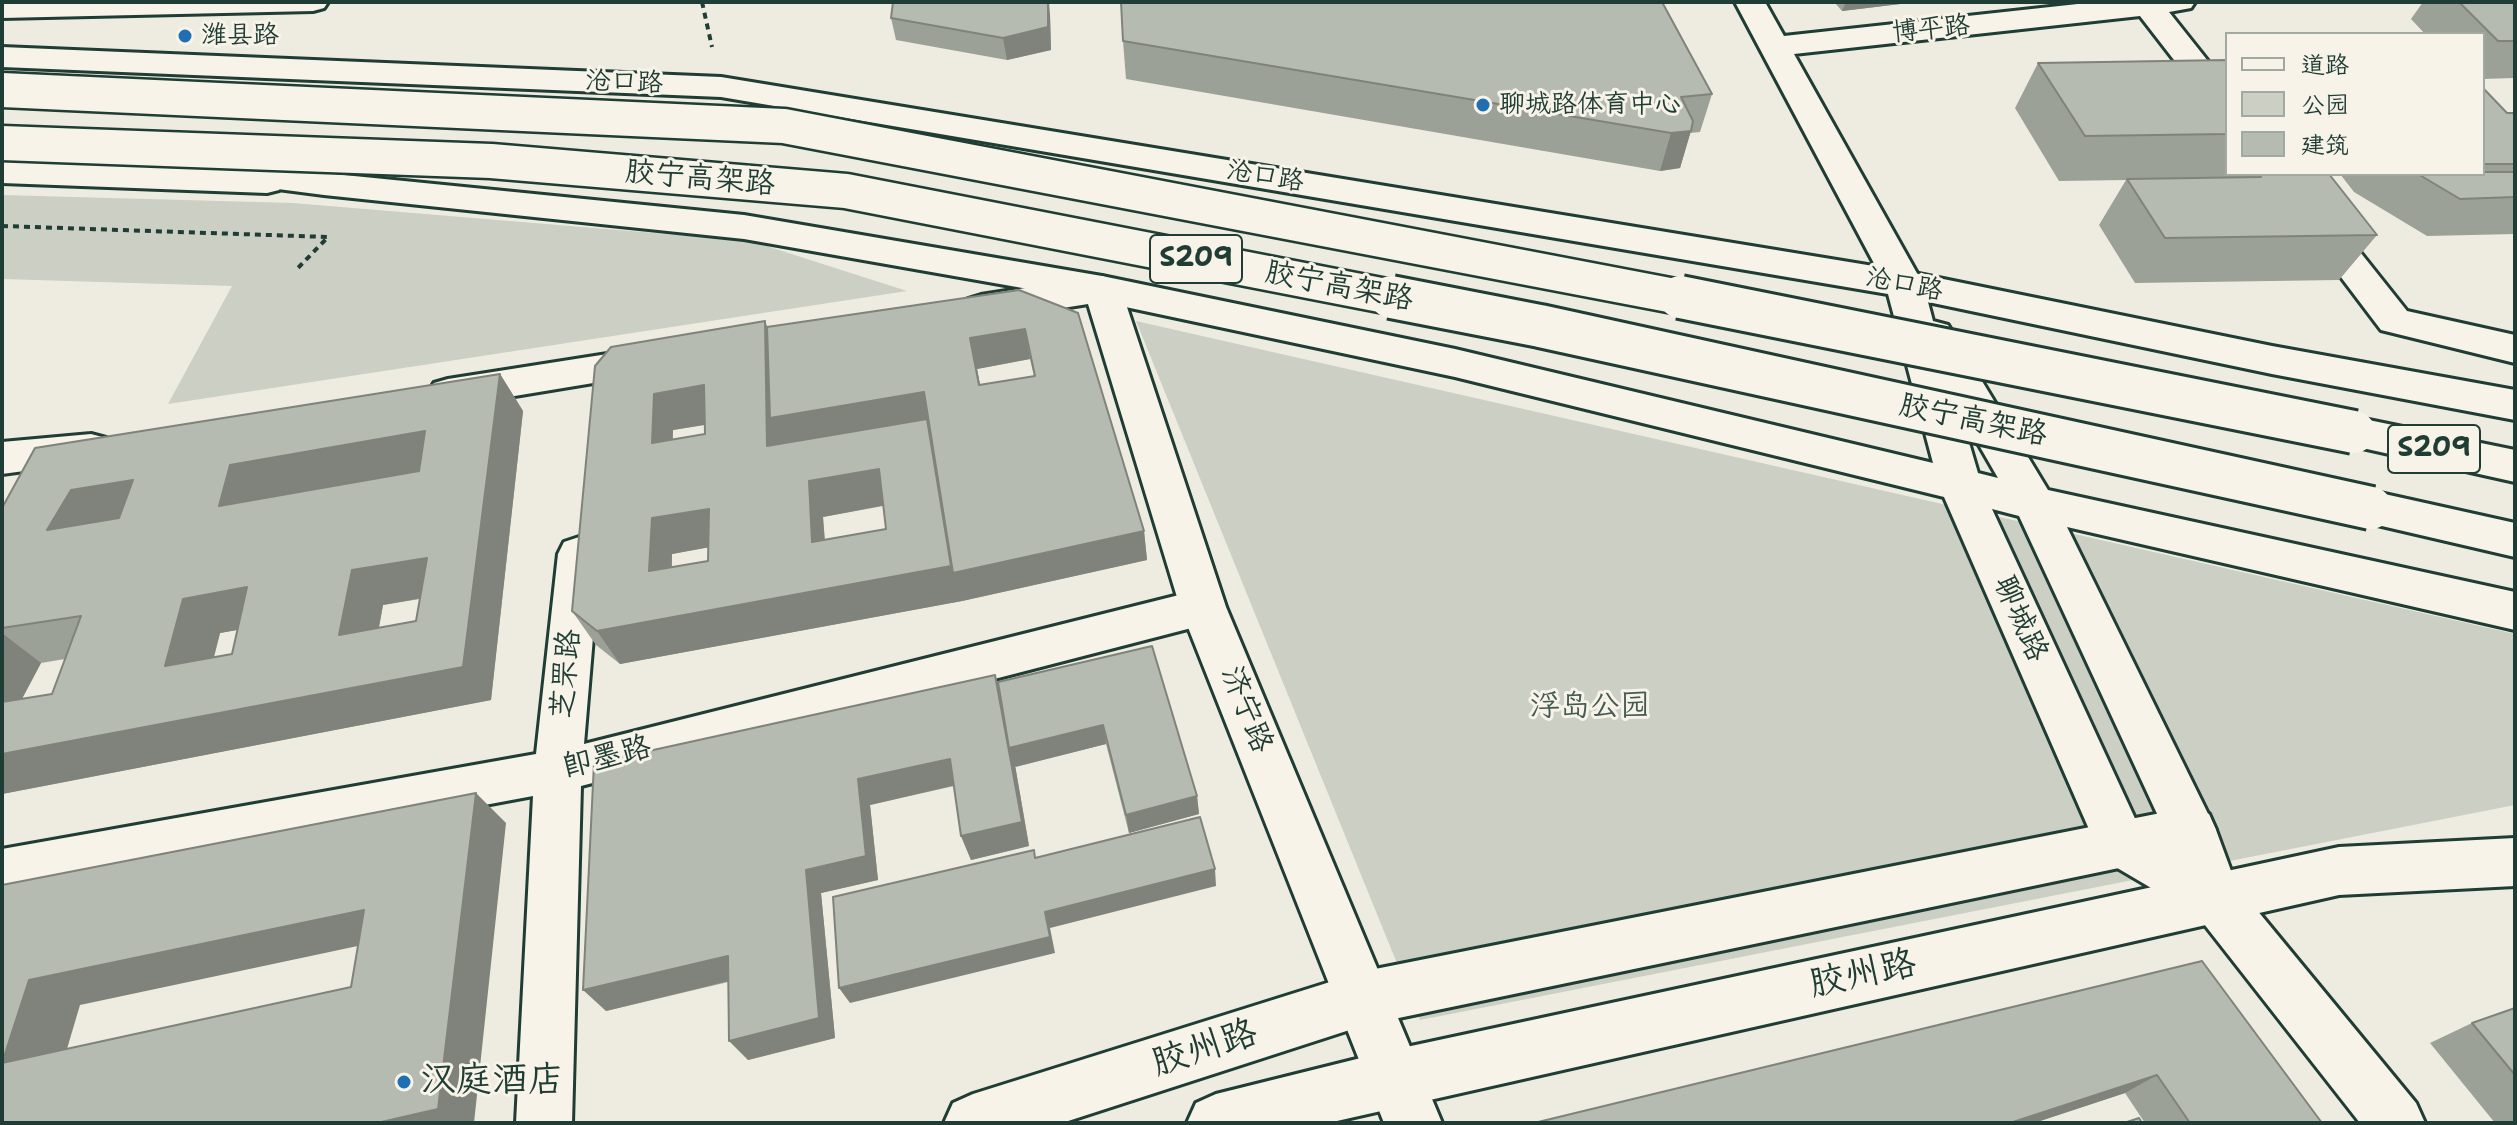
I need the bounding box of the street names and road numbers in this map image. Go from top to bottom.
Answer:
street label: 博平路 [1891,10,1971,50]
street label: 沧口路 [584,66,664,100]
street label: 胶宁高架路 [624,155,776,203]
street label: 沧口路 [1224,155,1306,199]
road number: S209 [1150,235,1242,283]
street label: 胶宁高架路 [1262,255,1416,319]
street label: 沧口路 [1863,262,1945,308]
street label: 胶宁高架路 [1896,388,2050,454]
road number: S209 [2388,425,2480,473]
street label: 聊城路 [1985,571,2055,667]
street label: 芝罘路 [545,628,589,720]
street label: 济宁路 [1212,662,1280,758]
street label: 即墨路 [559,730,655,786]
street label: 胶州路 [1806,943,1920,1007]
street label: 胶州路 [1147,1012,1263,1086]

